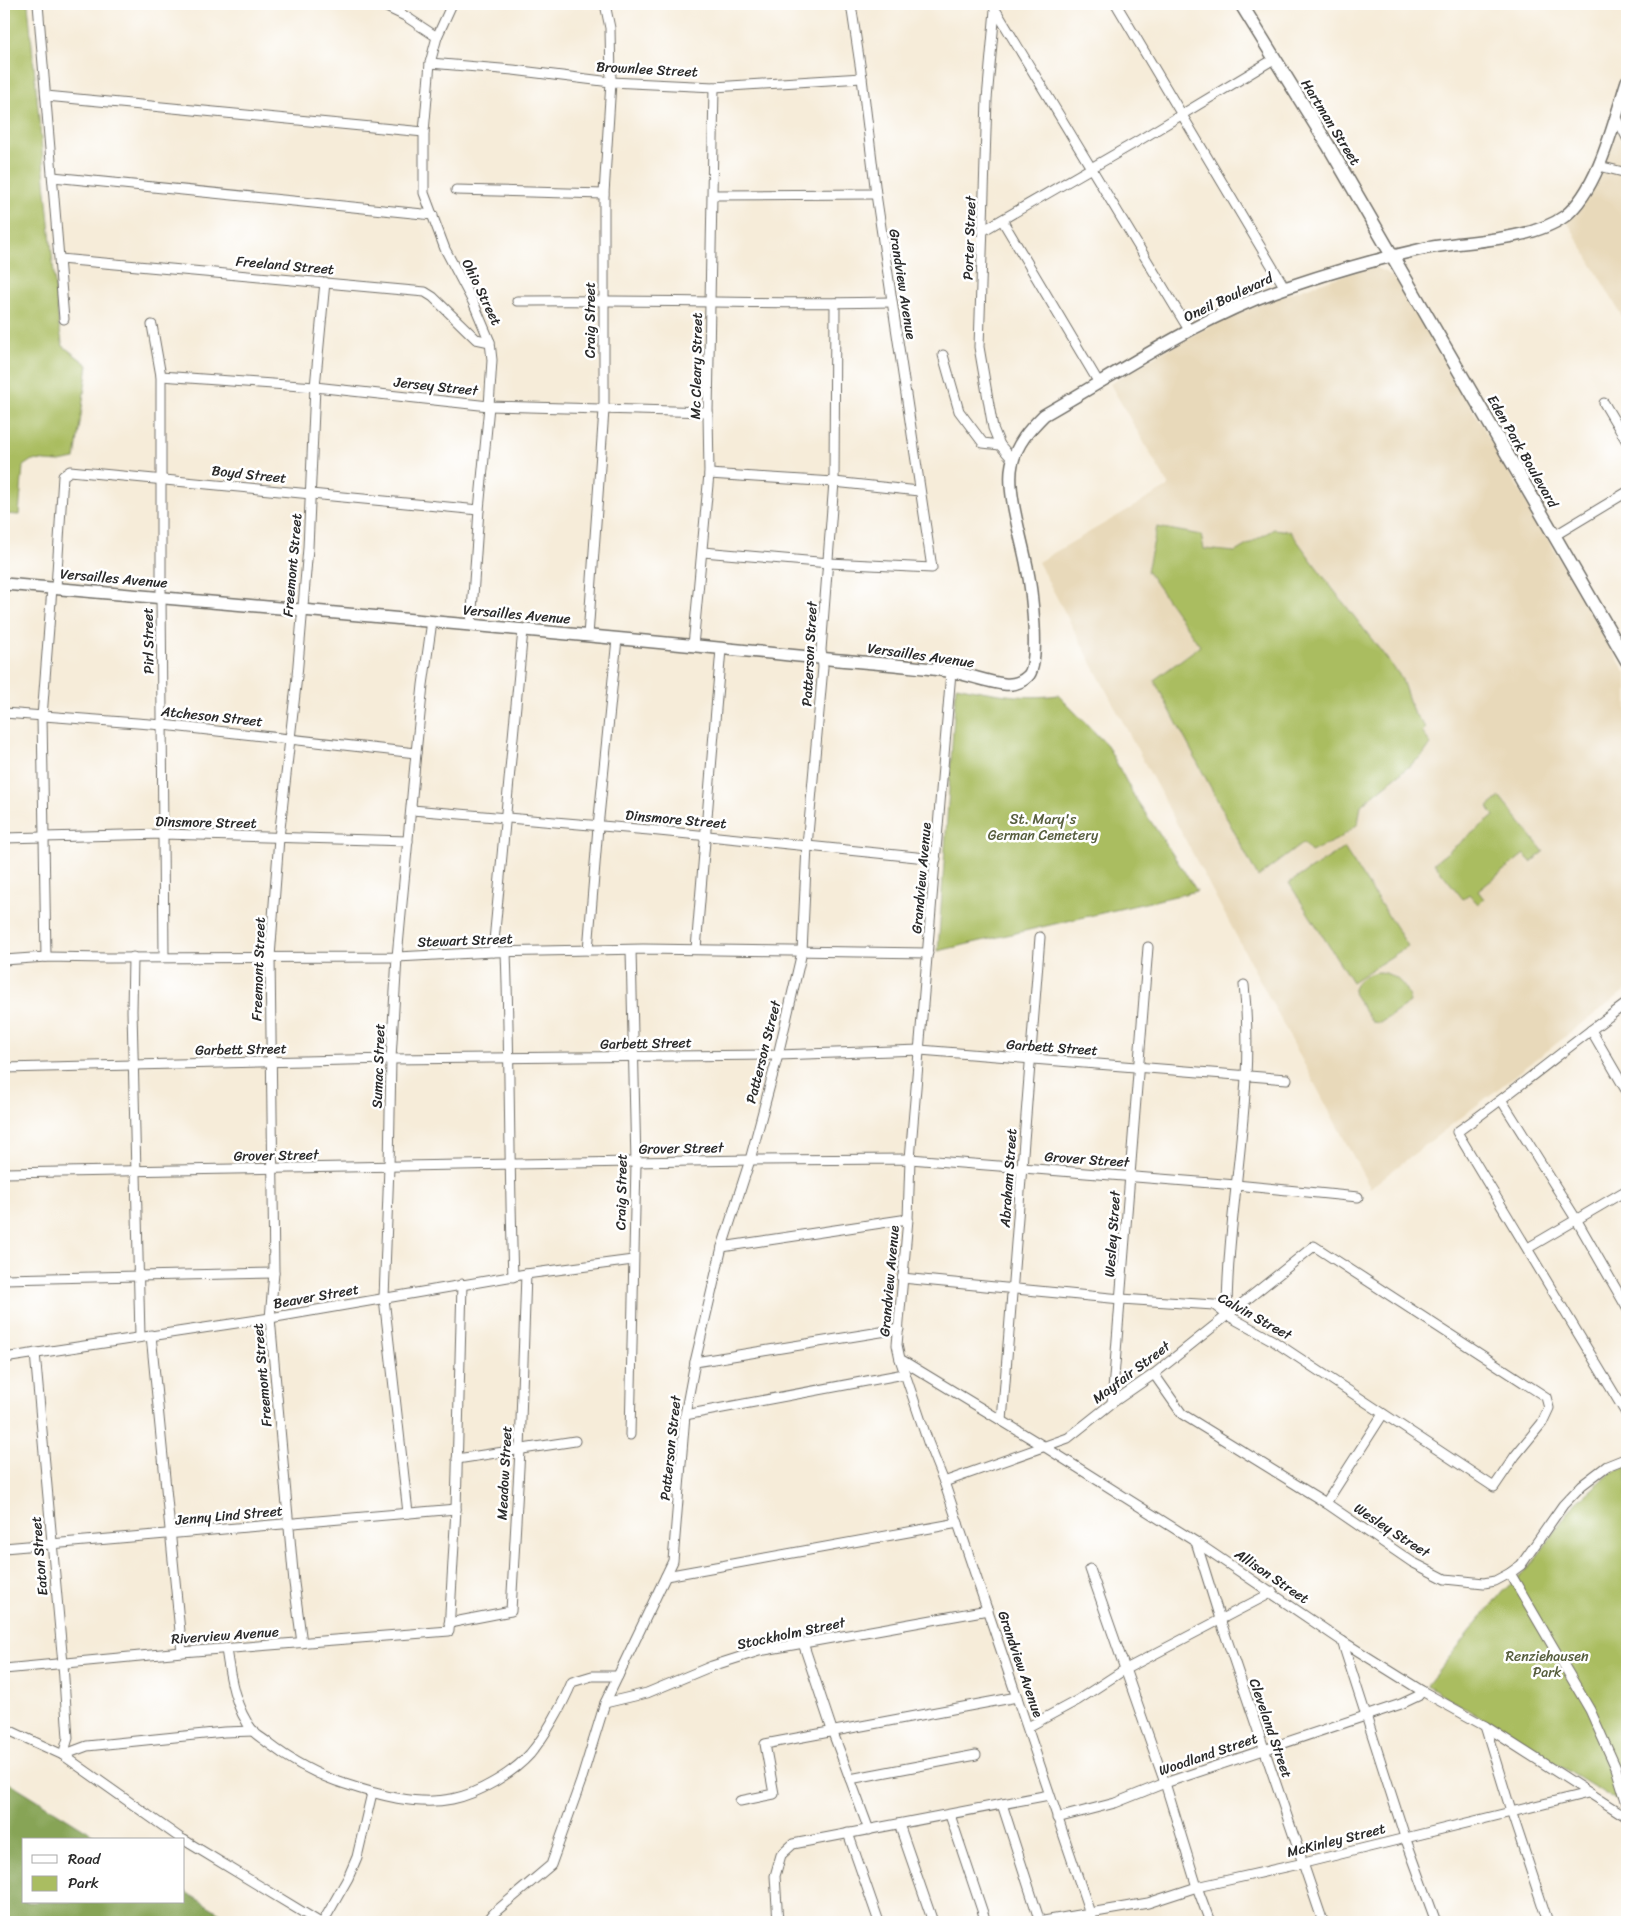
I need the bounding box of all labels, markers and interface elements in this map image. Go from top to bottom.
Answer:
street label: Brownlee Street [596,54,698,85]
street label: Hartman Street [1294,74,1367,171]
street label: Porter Street [956,194,984,281]
street label: Grandview Avenue [881,227,924,341]
street label: Freeland Street [235,249,335,282]
street label: Ohio Street [455,254,509,330]
street label: Oneil Boulevard [1179,265,1279,329]
street label: Craig Street [578,282,603,358]
street label: Mc Cleary Street [683,312,710,420]
street label: Jersey Street [392,370,480,403]
street label: Eden Park Boulevard [1480,390,1566,514]
street label: Boyd Street [210,458,288,491]
street label: Freemont Street [276,512,309,618]
street label: Versailles Avenue [59,561,169,596]
street label: Versailles Avenue [462,597,572,632]
street label: Patterson Street [794,599,825,707]
street label: Pirl Street [135,608,162,674]
street label: Versailles Avenue [866,636,976,675]
street label: Atcheson Street [159,699,264,734]
street label: Dinsmore Street [624,803,728,836]
park label: St. Mary's German Cemetery [988,807,1099,848]
street label: Dinsmore Street [155,809,257,836]
street label: Grandview Avenue [904,821,939,935]
street label: Freemont Street [244,917,273,1021]
street label: Stewart Street [417,926,513,955]
street label: Patterson Street [739,997,789,1106]
street label: Sumac Street [365,1023,392,1109]
street label: Garbett Street [600,1030,692,1057]
street label: Garbett Street [1005,1032,1099,1063]
street label: Garbett Street [195,1036,287,1063]
street label: Abraham Street [993,1128,1024,1229]
street label: Grover Street [638,1135,725,1162]
street label: Grover Street [233,1142,320,1169]
street label: Grover Street [1044,1144,1132,1175]
street label: Craig Street [608,1154,635,1230]
street label: Wesley Street [1097,1189,1128,1278]
street label: Grandview Avenue [872,1224,907,1338]
street label: Beaver Street [271,1277,361,1316]
street label: Calvin Street [1213,1286,1298,1348]
street label: Freemont Street [246,1322,279,1428]
street label: Mayfair Street [1087,1334,1177,1410]
street label: Patterson Street [653,1393,689,1502]
street label: Meadow Street [490,1425,519,1521]
street label: Wesley Street [1349,1496,1436,1565]
street label: Jenny Lind Street [173,1498,284,1533]
street label: Eaton Street [24,1515,55,1597]
street label: Allison Street [1228,1542,1314,1611]
street label: Grandview Avenue [991,1607,1051,1721]
street label: Stockholm Street [735,1610,849,1657]
street label: Riverview Avenue [170,1619,280,1652]
park label: Renziehausen Park [1505,1644,1589,1685]
street label: Cleveland Street [1242,1675,1299,1781]
street label: Woodland Street [1155,1726,1261,1783]
street label: McKinley Street [1284,1816,1388,1865]
legend [22,1838,185,1904]
text: Road [68,1846,101,1872]
text: Park [68,1870,99,1896]

